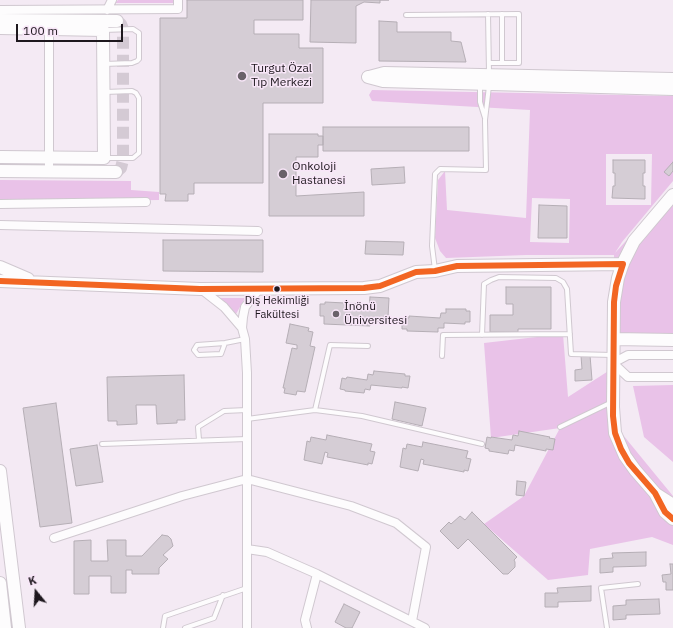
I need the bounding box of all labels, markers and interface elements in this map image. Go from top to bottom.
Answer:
scale bar [18,16,125,42]
text: 100 m [23,23,58,38]
place label: Turgut Özal Tıp Merkezi [251,62,312,90]
marker: Turgut Özal Tıp Merkezi [236,70,248,82]
place label: Onkoloji Hastanesi [292,160,346,188]
marker: Onkoloji Hastanesi [277,168,289,180]
marker: Diş Hekimliği Fakültesi [272,284,282,294]
place label: Diş Hekimliği Fakültesi [245,294,309,320]
place label: İnönü Üniversitesi [344,300,407,328]
marker: İnönü Üniversitesi [331,309,341,319]
north arrow [16,572,56,612]
text: K [26,573,38,588]

